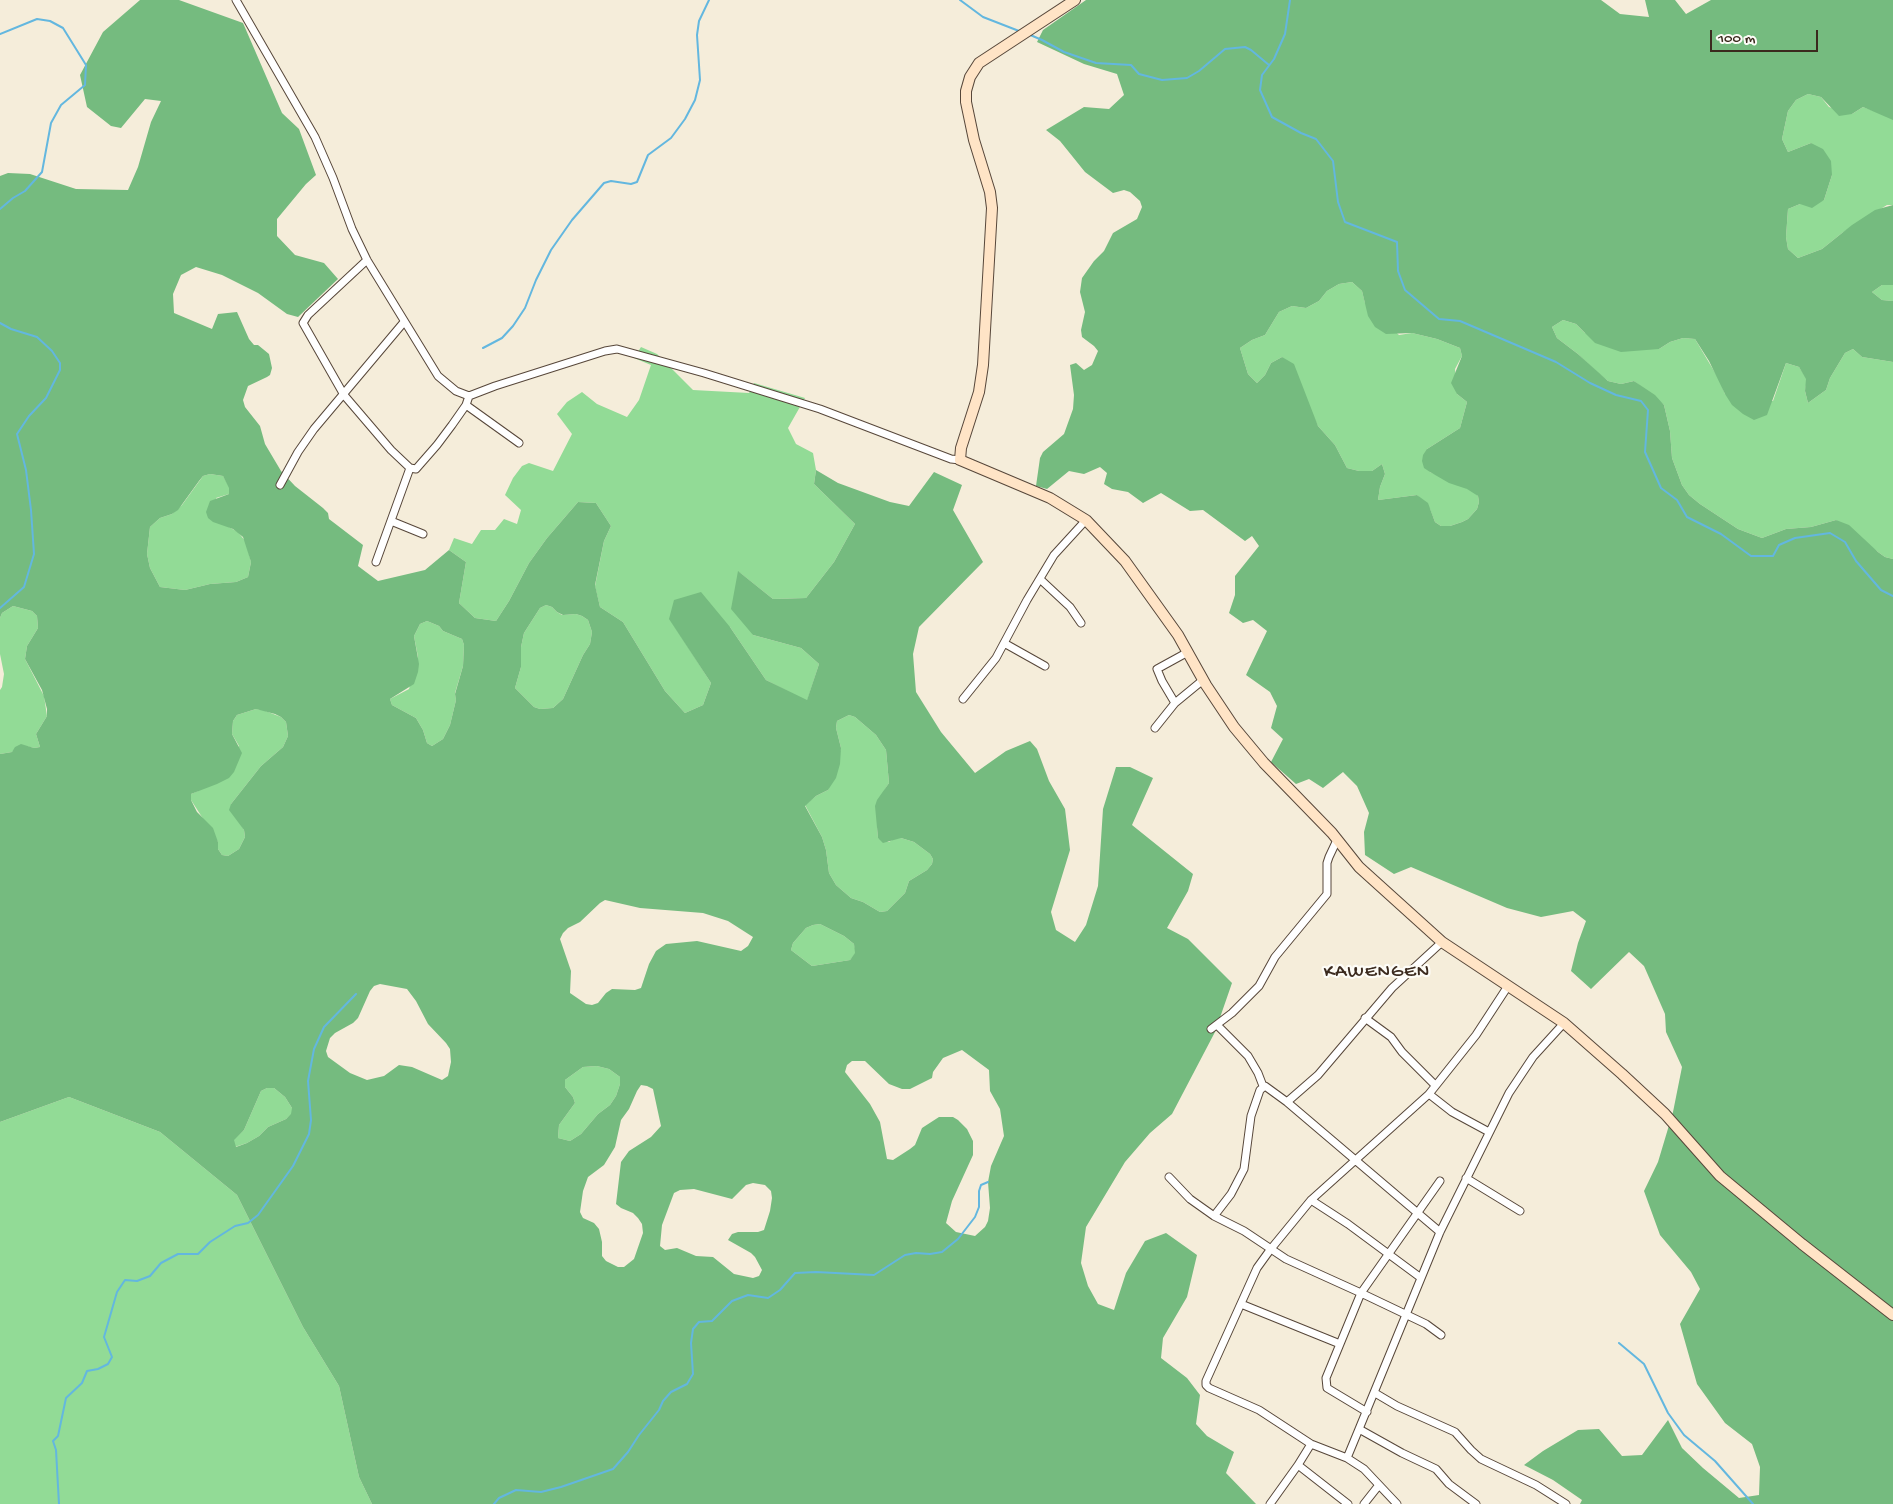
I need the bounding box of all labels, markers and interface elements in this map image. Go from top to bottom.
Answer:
scale bar [1713,20,1820,52]
text: 100 m [1718,30,1755,48]
district label: KAWENGEN [1323,962,1431,984]

